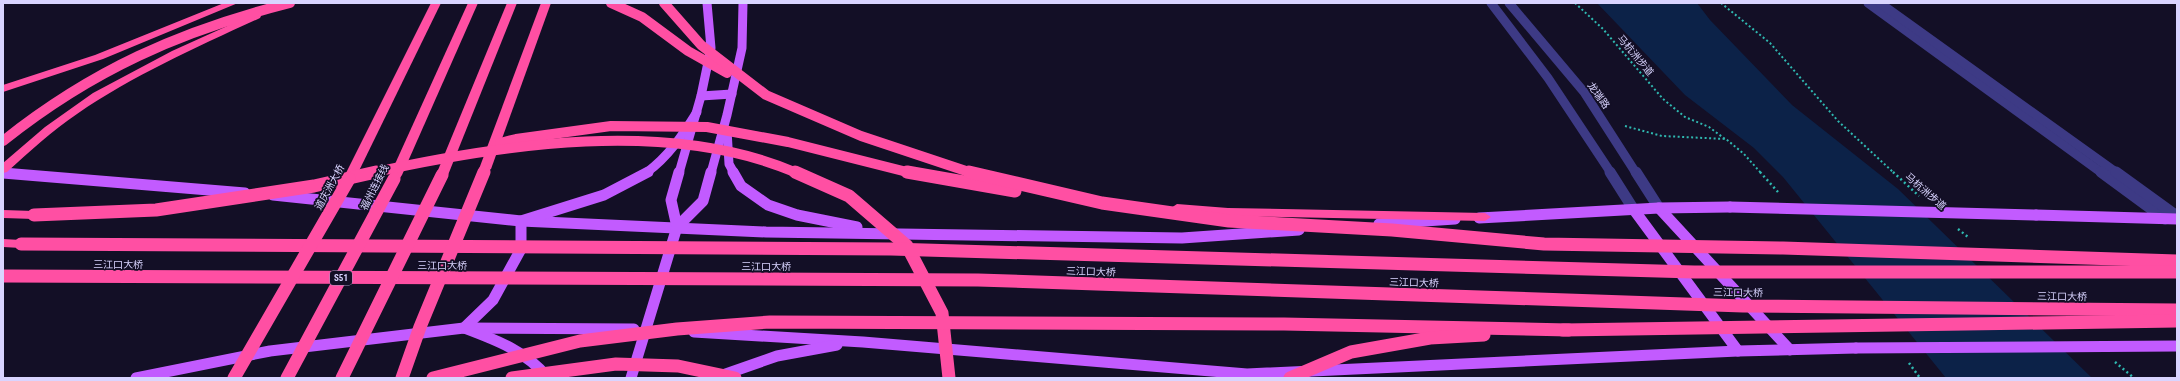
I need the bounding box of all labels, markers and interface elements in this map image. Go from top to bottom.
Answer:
street label: 马杭洲步道 [1615,33,1656,78]
street label: 龙瑞路 [1585,80,1612,111]
street label: 福州连接线 [358,162,391,212]
street label: 道庆洲大桥 [313,163,346,212]
street label: 马杭洲步道 [1903,171,1948,212]
street label: 三江口大桥 [93,259,143,270]
street label: 三江口大桥 [417,260,467,271]
street label: 三江口大桥 [741,261,791,272]
street label: 三江口大桥 [1066,265,1116,278]
road number: S51 [330,271,352,285]
street label: 三江口大桥 [1389,276,1439,289]
street label: 三江口大桥 [1713,287,1763,298]
street label: 三江口大桥 [2037,291,2087,302]

